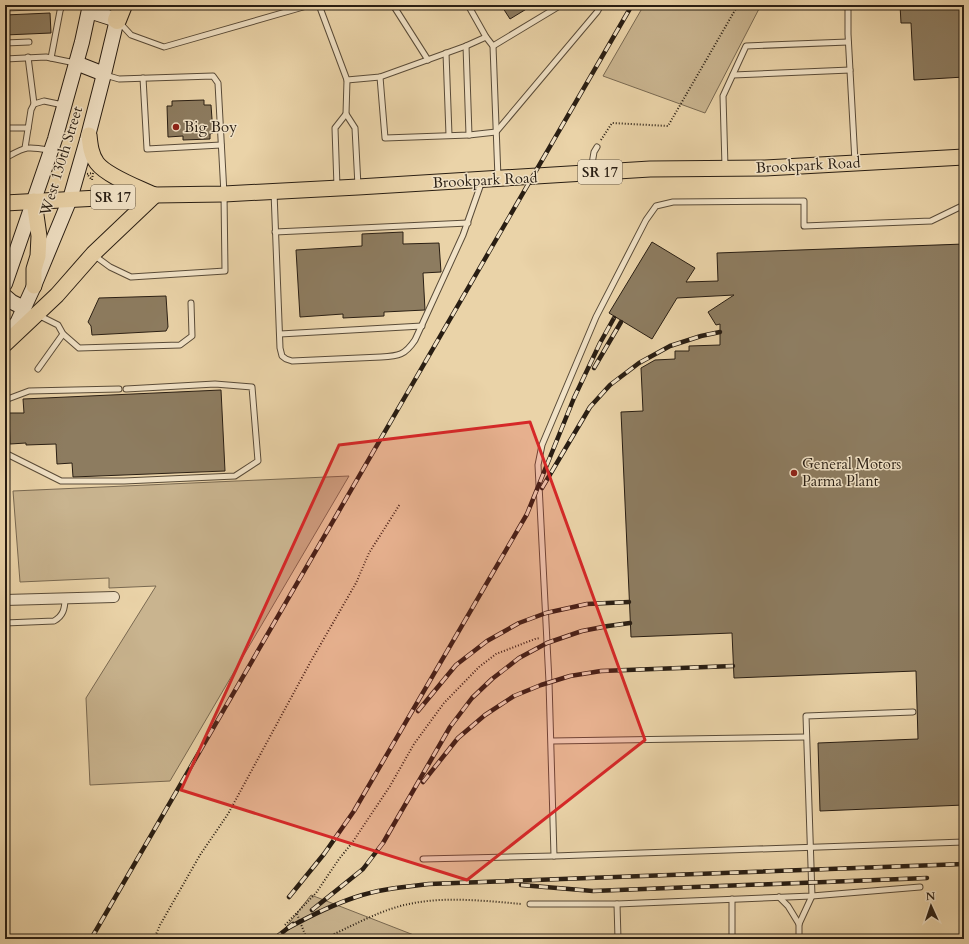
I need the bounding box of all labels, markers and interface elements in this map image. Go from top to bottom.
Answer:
street label: West 130th Street [35,104,87,219]
place label: Big Boy [184,117,237,137]
marker: Big Boy [171,122,181,132]
street label: Brookpark Road [755,152,861,178]
road number: SR 17 [578,160,622,184]
street label: Brookpark Road [432,167,538,193]
road number: SR 17 [91,185,135,209]
place label: General Motors Parma Plant [802,454,901,491]
marker: General Motors Parma Plant [789,468,799,478]
north arrow [911,886,951,926]
text: N [925,889,936,904]

